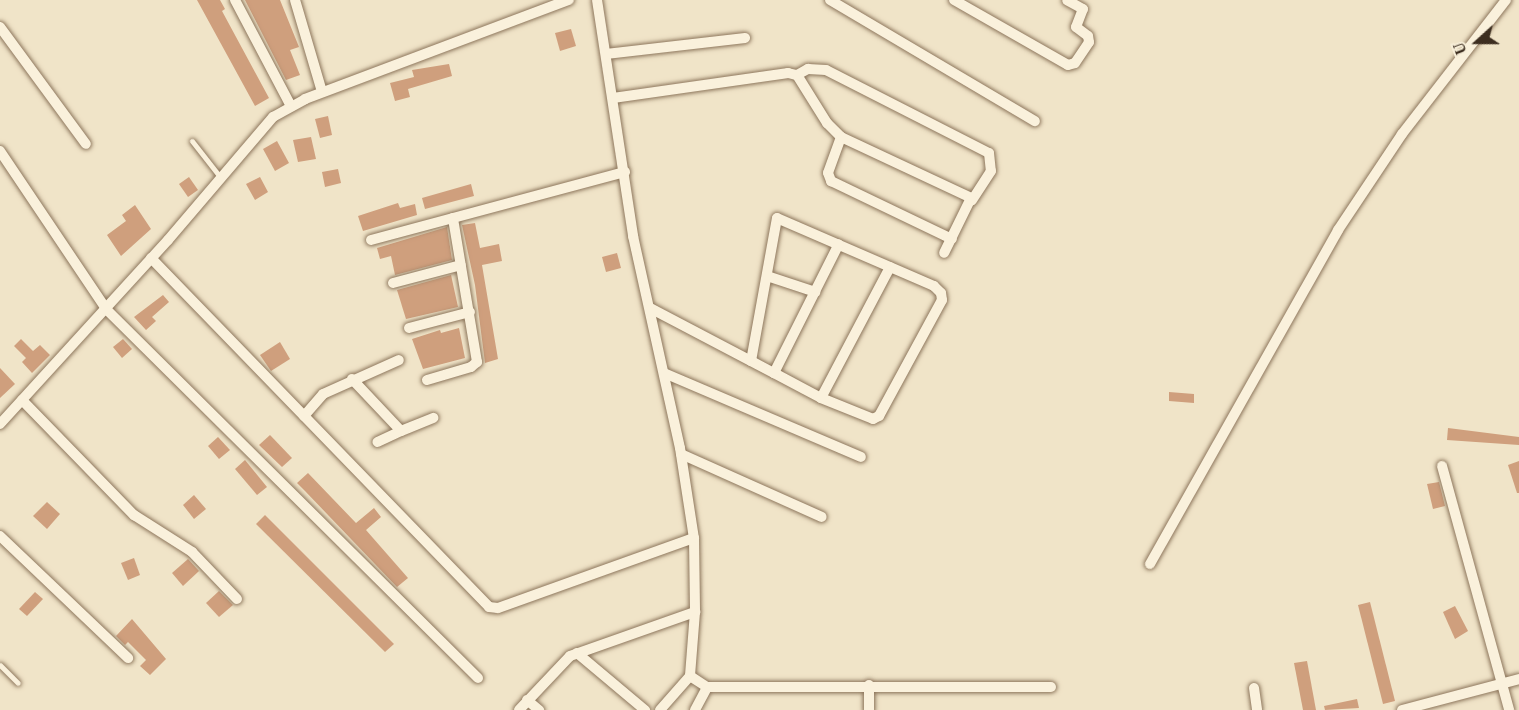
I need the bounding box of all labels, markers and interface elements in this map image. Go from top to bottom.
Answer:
north arrow [1447,12,1507,72]
text: U [1450,40,1470,57]

